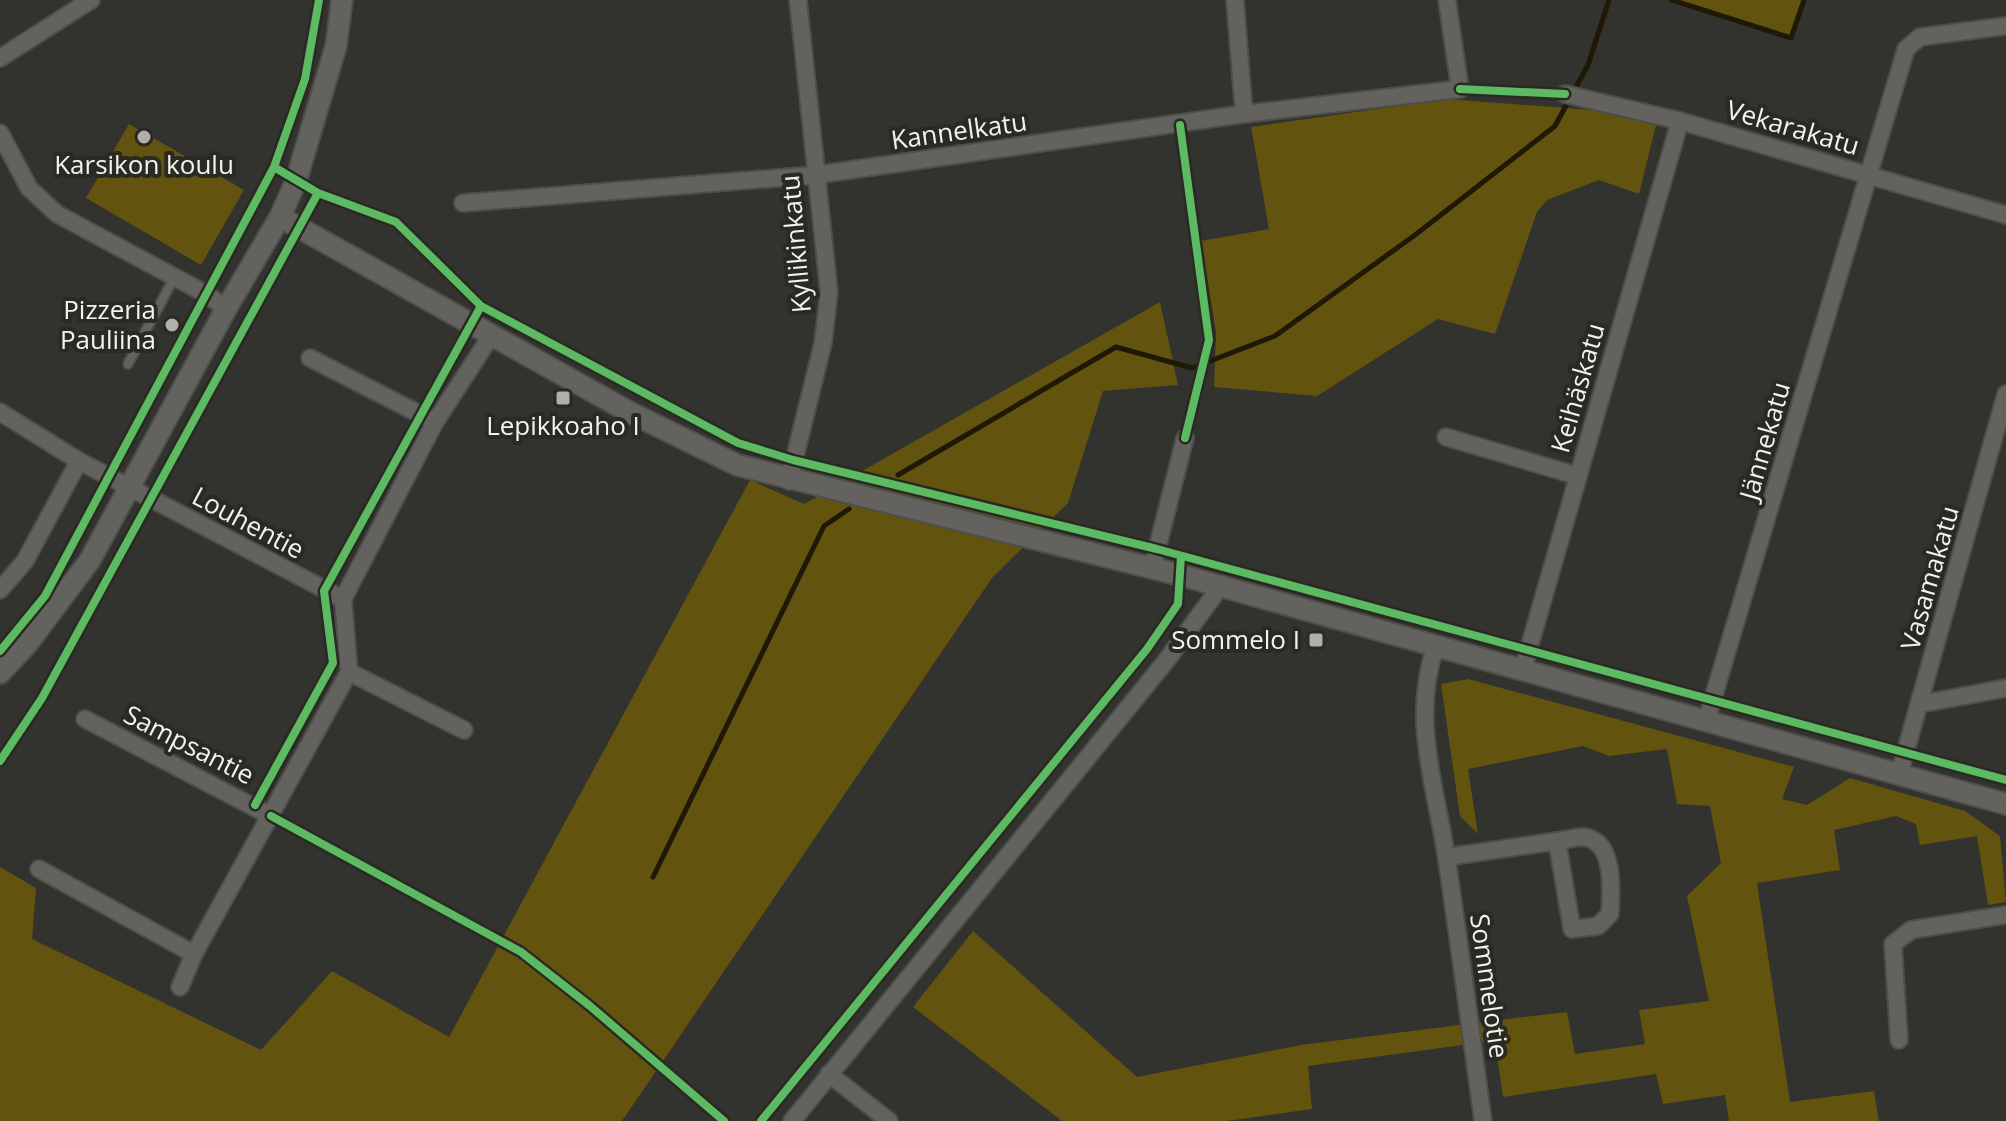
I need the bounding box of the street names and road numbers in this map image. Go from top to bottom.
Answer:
street label: Vekarakatu [1723,91,1864,163]
street label: Kannelkatu [889,103,1029,157]
street label: Kyllikinkatu [771,174,819,314]
street label: Keihäskatu [1541,319,1613,457]
street label: Jännekatu [1729,377,1798,507]
street label: Louhentie [186,478,311,567]
street label: Vasamakatu [1891,501,1967,654]
street label: Sampsantie [118,696,261,792]
street label: Sommelotie [1462,911,1518,1060]

